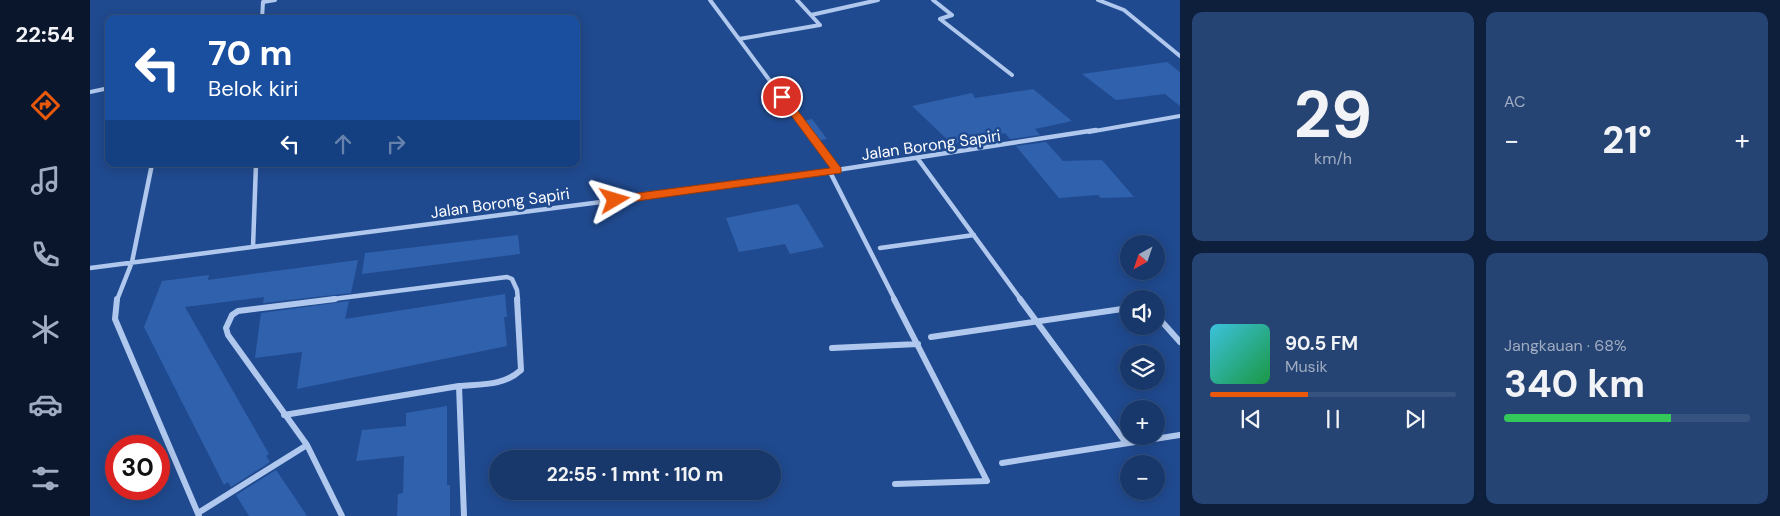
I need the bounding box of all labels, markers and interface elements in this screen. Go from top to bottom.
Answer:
text: 22:54 [16,20,74,49]
text: 70 m [208,30,292,76]
icon: left [125,35,190,100]
text: 29 [1294,73,1372,157]
text: Belok kiri [208,74,298,103]
pin [761,76,803,118]
icon: arrive [768,83,796,111]
icon: directions [28,88,63,123]
text: AC [1504,91,1525,112]
text: 21° [1602,115,1652,165]
text: − [1504,122,1519,159]
text: + [1735,122,1750,159]
street label: Jalan Borong Sapiri [860,125,1002,165]
icon: left [276,130,304,158]
icon: ahead [329,130,357,158]
icon: right [382,130,410,158]
text: km/h [1314,148,1352,169]
icon: music [28,163,63,198]
position arrow [588,173,640,225]
street label: Jalan Borong Sapiri [429,183,571,223]
north arrow [1120,235,1165,280]
map controls [1120,235,1165,500]
icon: phone [28,237,63,272]
button: sound [1120,290,1165,335]
icon: climate [28,312,63,347]
text: 90.5 FM [1285,331,1358,356]
text: Jangkauan · 68% [1504,335,1627,356]
button: layers [1120,345,1165,390]
text: Musik [1285,356,1328,377]
text: 340 km [1504,359,1645,409]
icon: car [28,387,63,422]
button: + [1120,400,1165,445]
icon: previous [1237,405,1265,433]
icon: pause [1319,405,1347,433]
icon: next [1401,405,1429,433]
speed limit sign: 30 [105,435,170,500]
button: − [1120,455,1165,500]
icon: filters [28,461,63,496]
text: 22:55 · 1 mnt · 110 m [547,462,723,487]

